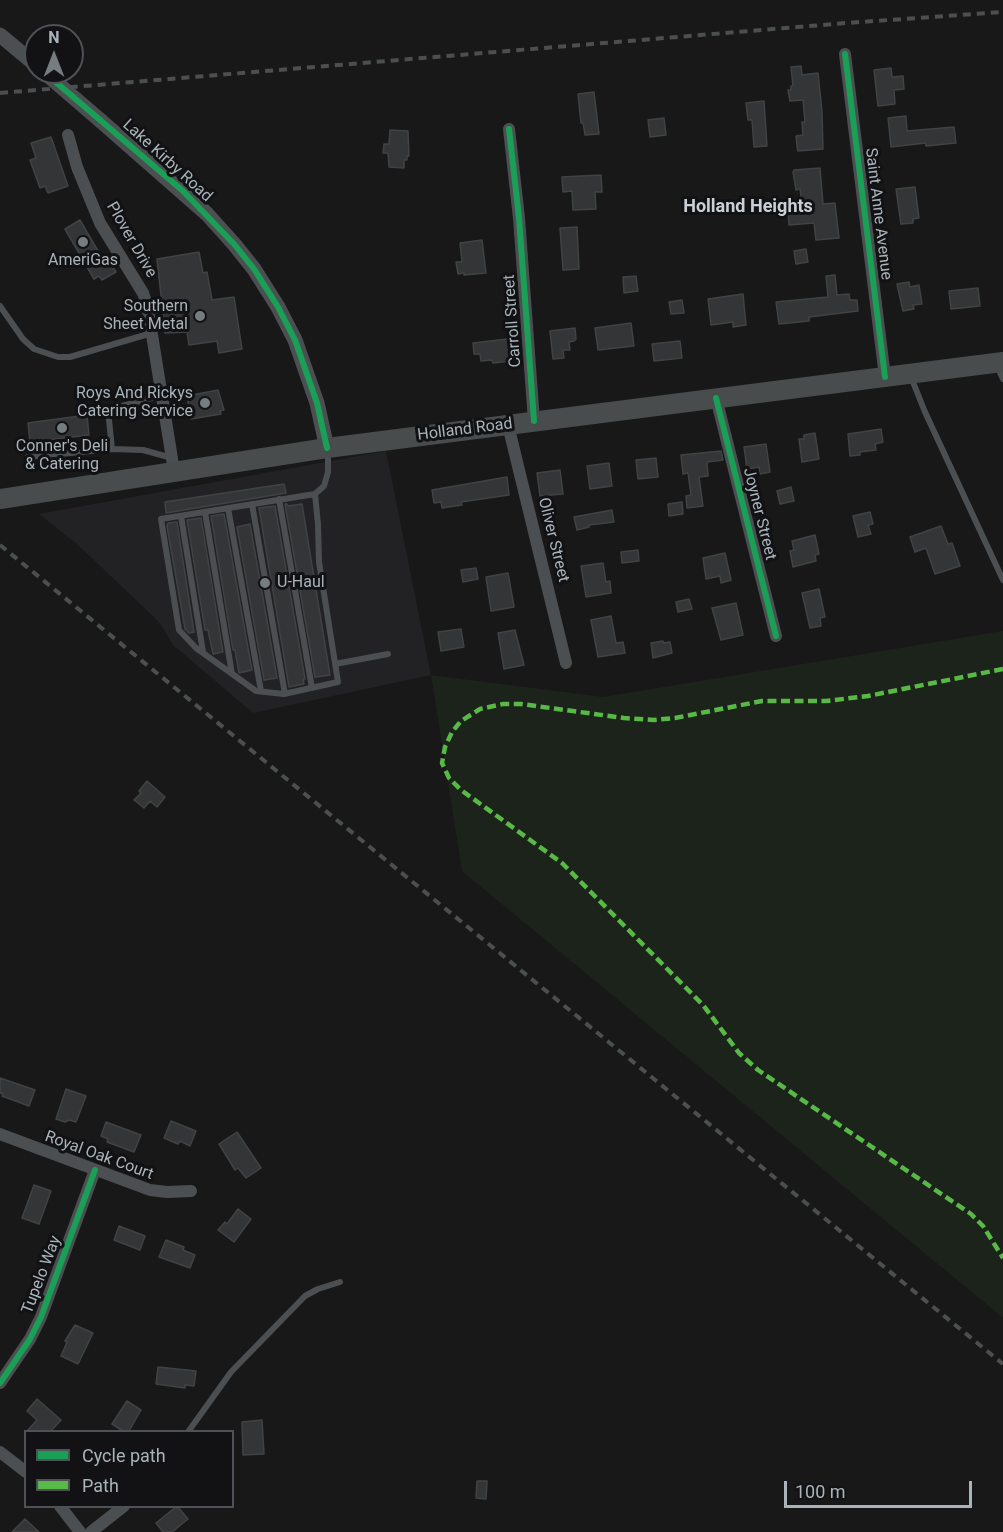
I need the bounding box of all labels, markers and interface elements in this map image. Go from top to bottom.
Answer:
north arrow [24,24,84,84]
text: N [48,28,60,47]
street label: Lake Kirby Road [118,116,216,206]
street label: Saint Anne Avenue [860,147,896,281]
district label: Holland Heights [683,196,813,218]
street label: Plover Drive [102,199,160,281]
marker: AmeriGas [76,235,90,249]
place label: AmeriGas [48,251,118,271]
street label: Carroll Street [500,274,526,368]
place label: Southern Sheet Metal [103,297,188,335]
marker: Southern Sheet Metal [193,309,207,323]
place label: Roys And Rickys Catering Service [76,384,193,422]
marker: Roys And Rickys Catering Service [198,396,212,410]
street label: Holland Road [416,415,514,445]
marker: Conner's Deli & Catering [55,421,69,435]
place label: Conner's Deli & Catering [16,437,108,475]
street label: Joyner Street [738,466,780,562]
street label: Oliver Street [533,496,573,584]
place label: U-Haul [277,573,325,593]
marker: U-Haul [258,576,272,590]
street label: Royal Oak Court [42,1127,156,1185]
street label: Tupelo Way [18,1233,66,1317]
legend [24,1430,234,1508]
text: Cycle path [82,1445,166,1466]
scale bar [787,1469,974,1507]
text: Path [82,1475,119,1496]
text: 100 m [795,1481,846,1502]

